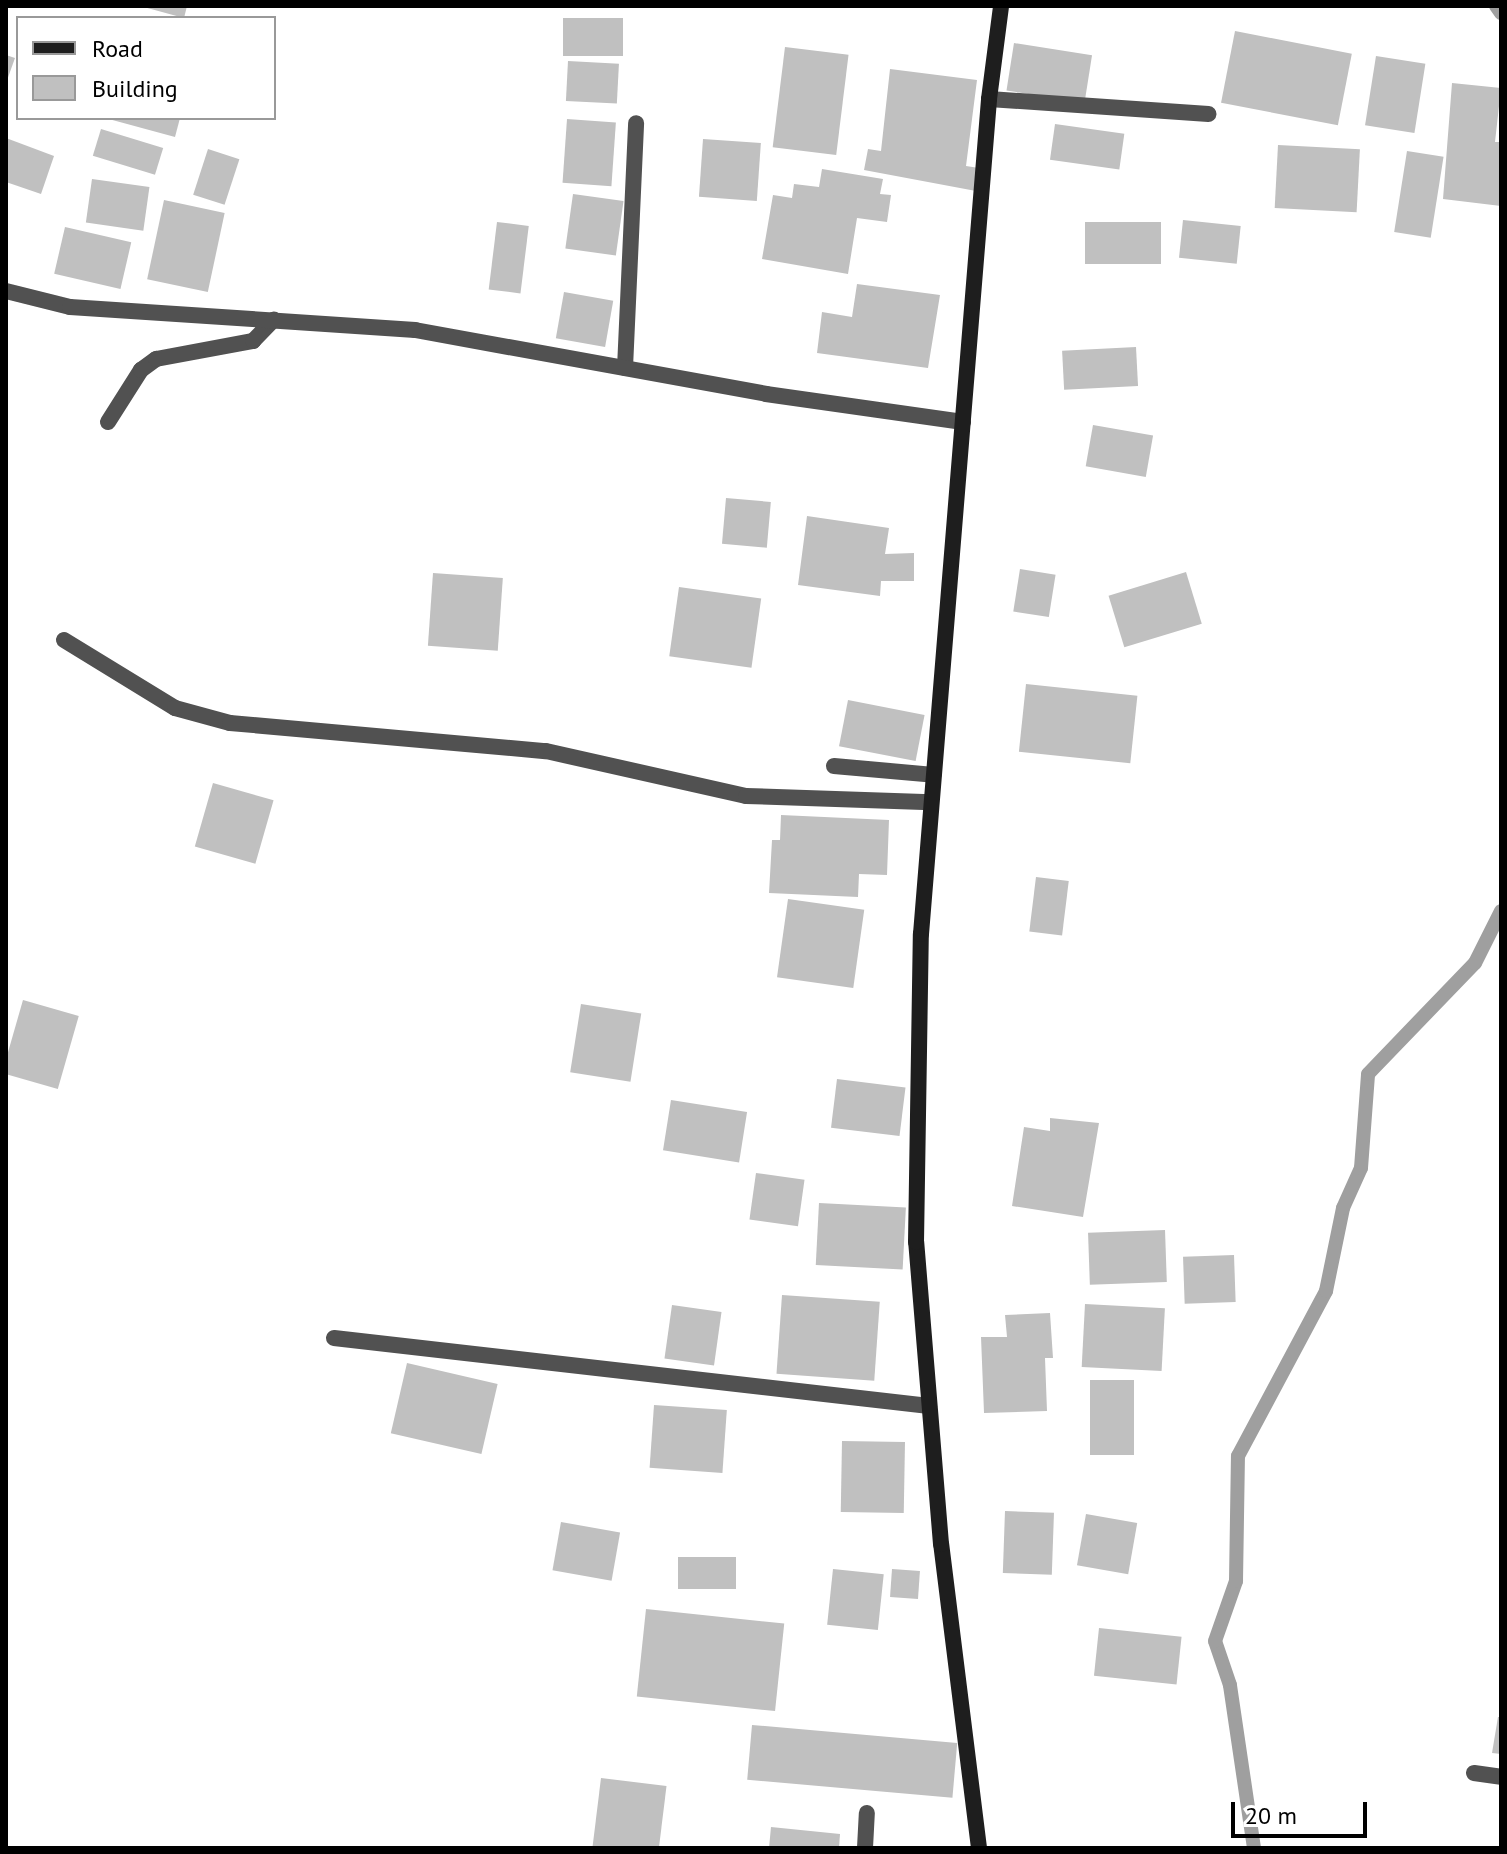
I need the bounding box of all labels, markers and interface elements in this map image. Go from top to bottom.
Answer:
legend [16,16,276,120]
text: Road [92,33,143,64]
text: Building [92,73,178,104]
scale bar [1235,1786,1371,1836]
text: 20 m [1245,1800,1297,1831]

